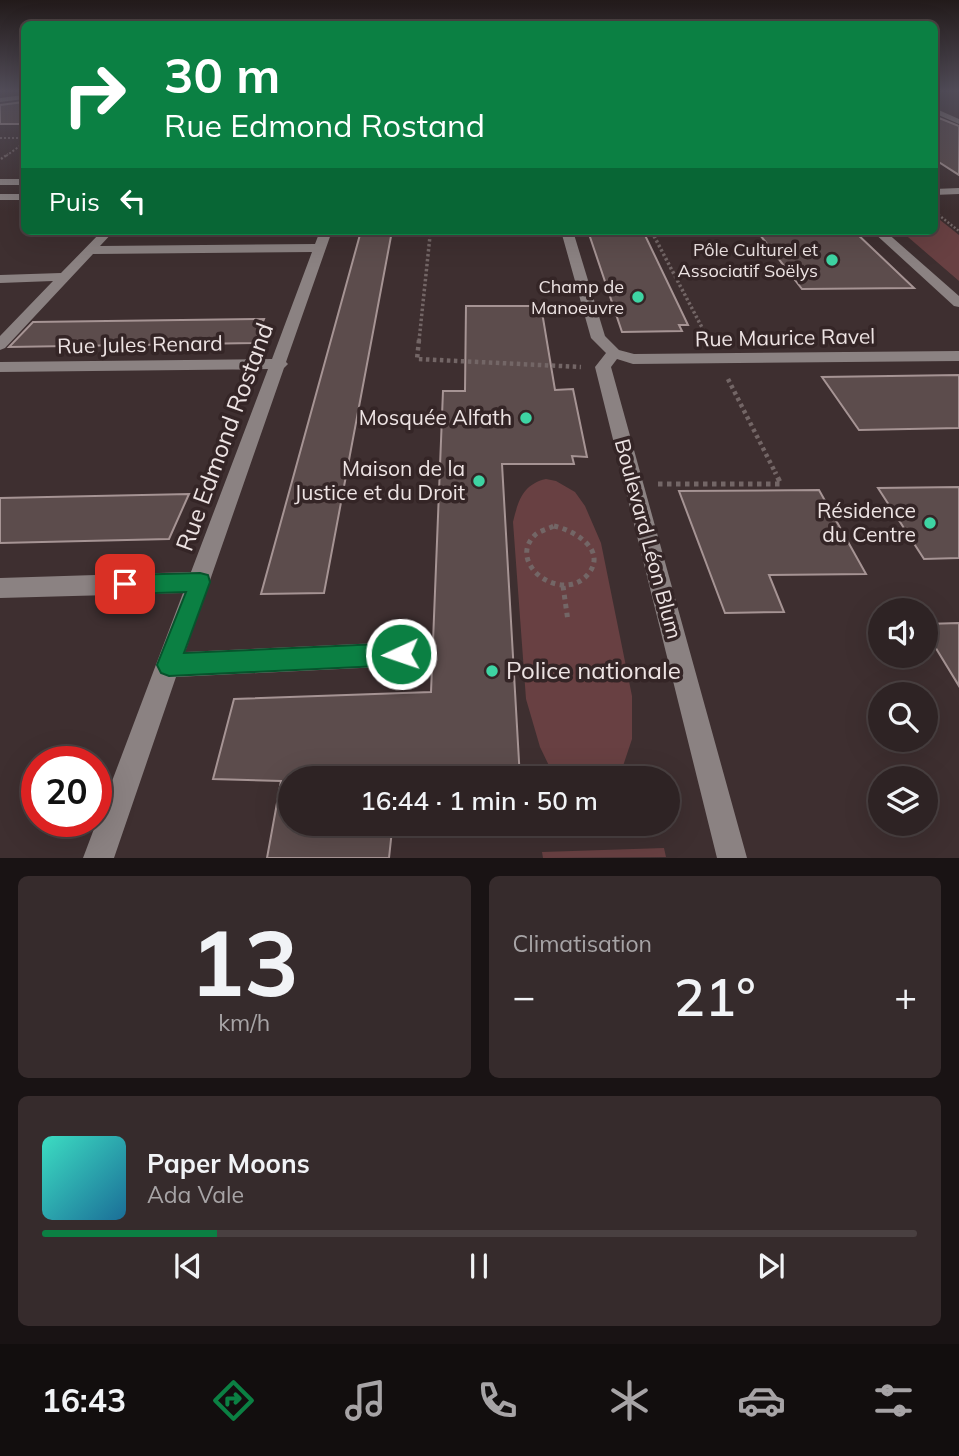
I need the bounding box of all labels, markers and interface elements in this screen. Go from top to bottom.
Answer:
text: 30 m [164,44,280,105]
icon: right [49,49,140,140]
text: Rue Edmond Rostand [164,105,485,145]
icon: left [114,182,152,220]
text: Puis [49,185,100,218]
place label: Pôle Culturel et Associatif Soëlys [678,238,818,282]
marker: Pôle Culturel et Associatif Soëlys [824,252,840,268]
place label: Champ de Manoeuvre [531,275,624,319]
marker: Champ de Manoeuvre [630,289,646,305]
street label: Rue Edmond Rostand [169,318,279,555]
street label: Rue Maurice Ravel [695,322,875,352]
street label: Rue Jules Renard [57,330,223,358]
place label: Mosquée Alfath [359,404,512,430]
marker: Mosquée Alfath [518,410,534,426]
street label: Boulevard Léon Blum [610,436,688,642]
place label: Maison de la Justice et du Droit [294,455,465,505]
marker: Maison de la Justice et du Droit [471,473,487,489]
place label: Résidence du Centre [817,497,916,547]
marker: Résidence du Centre [922,515,938,531]
pin [95,554,155,614]
icon: arrive [106,565,144,603]
map controls [868,598,938,836]
button: sound [868,598,938,668]
position arrow [364,617,438,691]
place label: Police nationale [506,655,681,685]
marker: Police nationale [484,663,500,679]
button: search [868,682,938,752]
speed limit sign: 20 [21,746,112,837]
button: layers [868,766,938,836]
text: 16:44 · 1 min · 50 m [360,784,598,817]
text: 13 [190,905,299,1019]
text: Climatisation [513,929,652,958]
text: 21° [674,964,756,1029]
text: − [513,972,535,1020]
text: + [894,972,917,1020]
text: km/h [218,1008,270,1037]
text: Paper Moons [147,1147,310,1180]
text: Ada Vale [147,1180,244,1209]
icon: previous [169,1247,207,1285]
icon: pause [460,1247,498,1285]
icon: next [752,1247,790,1285]
icon: directions [209,1376,258,1425]
icon: music [341,1376,390,1425]
icon: phone [473,1376,522,1425]
icon: climate [605,1376,654,1425]
icon: car [737,1376,786,1425]
icon: filters [869,1376,918,1425]
text: 16:43 [41,1380,126,1420]

